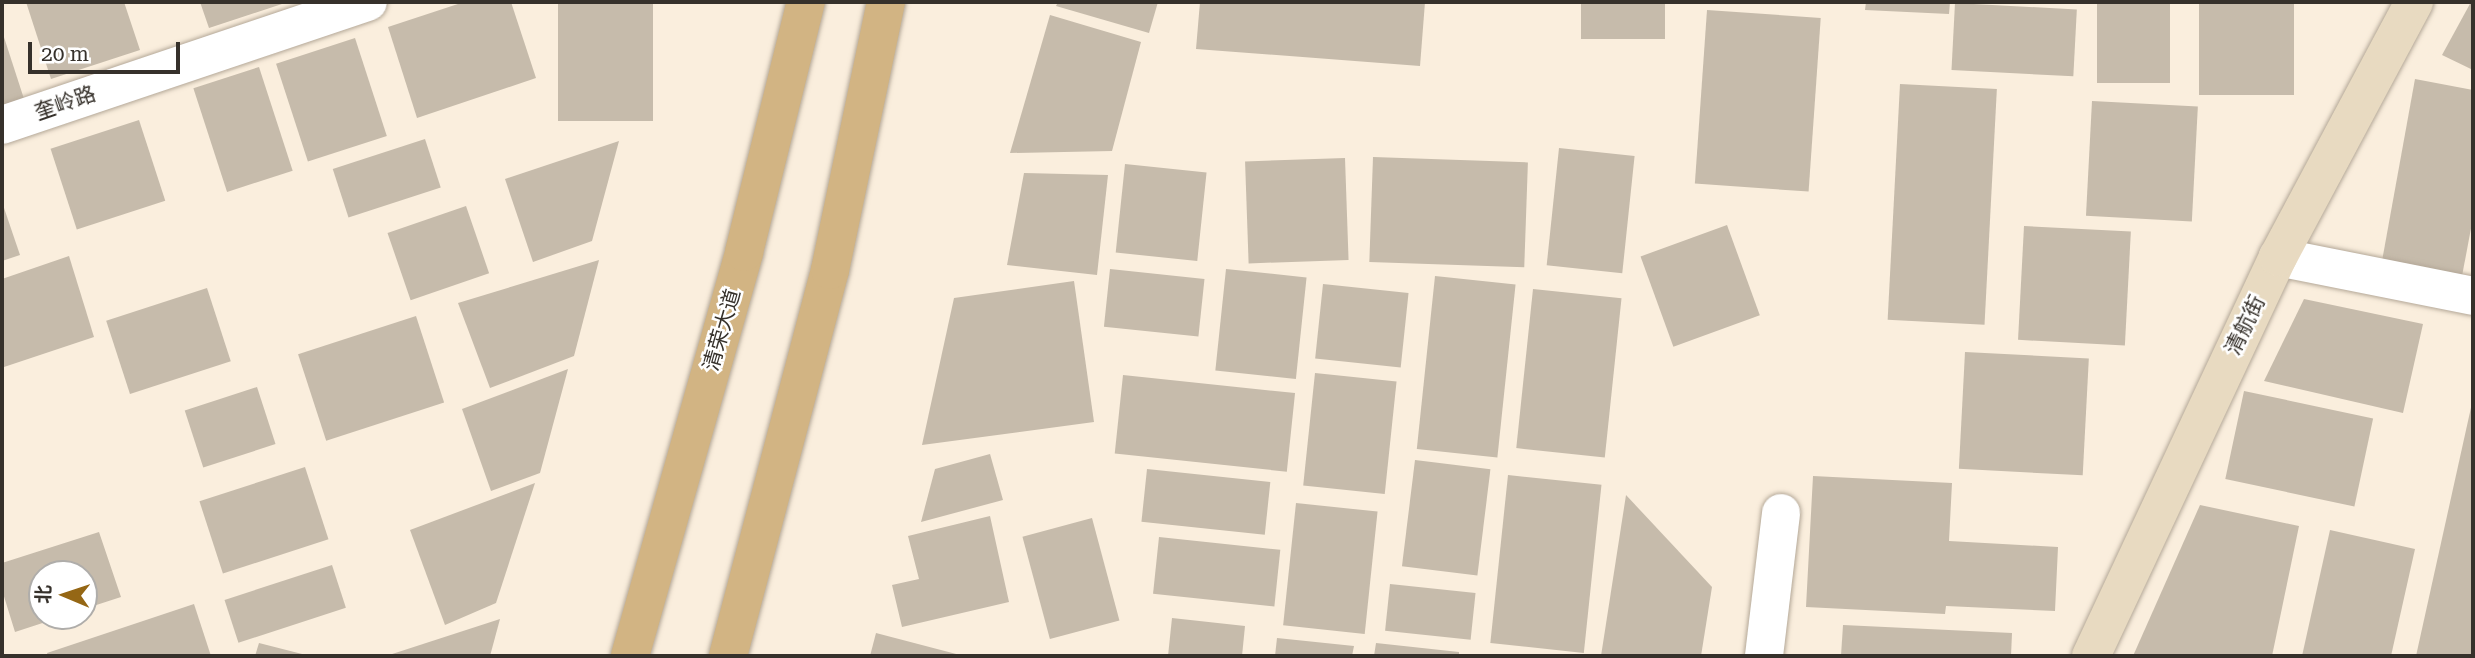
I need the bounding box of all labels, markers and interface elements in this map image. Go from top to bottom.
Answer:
scale bar [32,28,184,72]
text: 20 m [41,42,89,66]
street label: 奎岭路 [31,81,99,125]
street label: 清荣大道 [698,286,746,374]
street label: 清航街 [2220,291,2270,359]
north arrow [28,560,98,630]
text: 北 [32,584,55,604]

